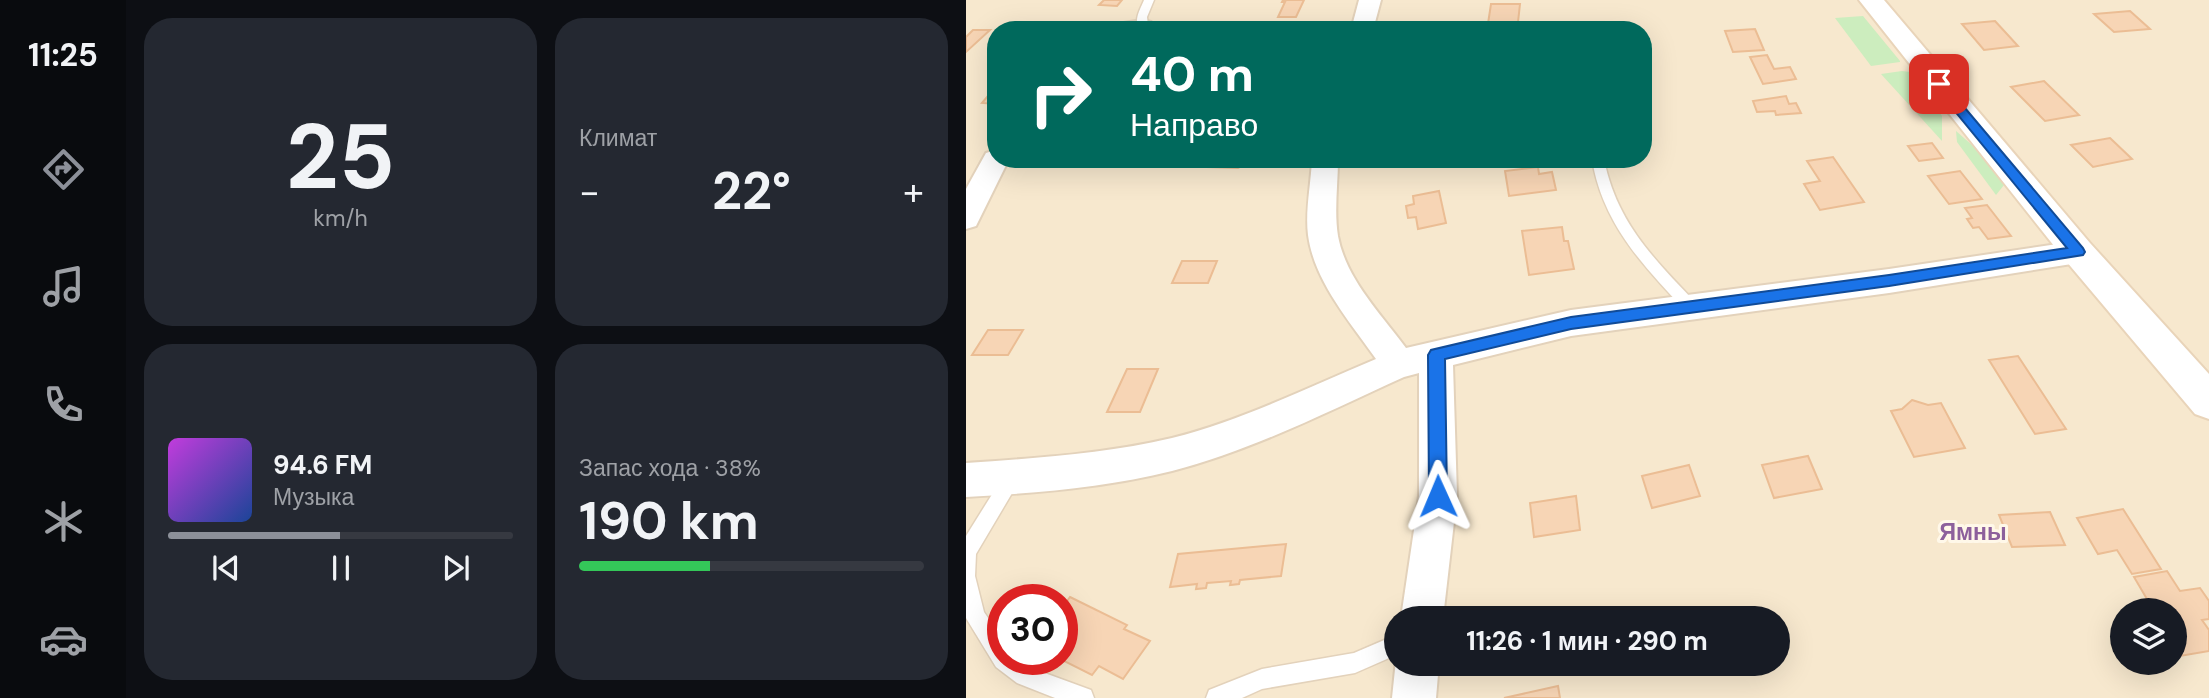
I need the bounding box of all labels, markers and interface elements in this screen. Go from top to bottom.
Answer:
text: 11:25 [28,34,98,76]
text: 40 m [1130,42,1254,106]
icon: right [1015,49,1106,140]
pin [1909,54,1969,114]
icon: arrive [1920,65,1958,103]
text: 25 [286,98,395,216]
text: Направо [1130,104,1258,146]
text: Климат [579,123,657,153]
icon: directions [39,145,88,194]
text: 22° [712,157,791,225]
text: − [579,167,600,217]
text: + [903,167,924,217]
text: km/h [313,203,368,233]
icon: music [39,262,88,311]
icon: phone [39,380,88,429]
text: 94.6 FM [273,448,372,482]
text: Запас хода · 38% [579,453,761,483]
position arrow [1401,459,1475,533]
text: Музыка [273,482,354,512]
text: 190 km [579,487,759,555]
icon: climate [39,497,88,546]
district label: Ямны [1939,517,2007,547]
icon: previous [207,549,245,587]
icon: pause [322,549,360,587]
icon: next [437,549,475,587]
speed limit sign: 30 [987,584,1078,675]
map controls [2110,598,2187,675]
button: layers [2110,598,2187,675]
icon: car [39,615,88,664]
text: 11:26 · 1 мин · 290 m [1466,624,1708,658]

